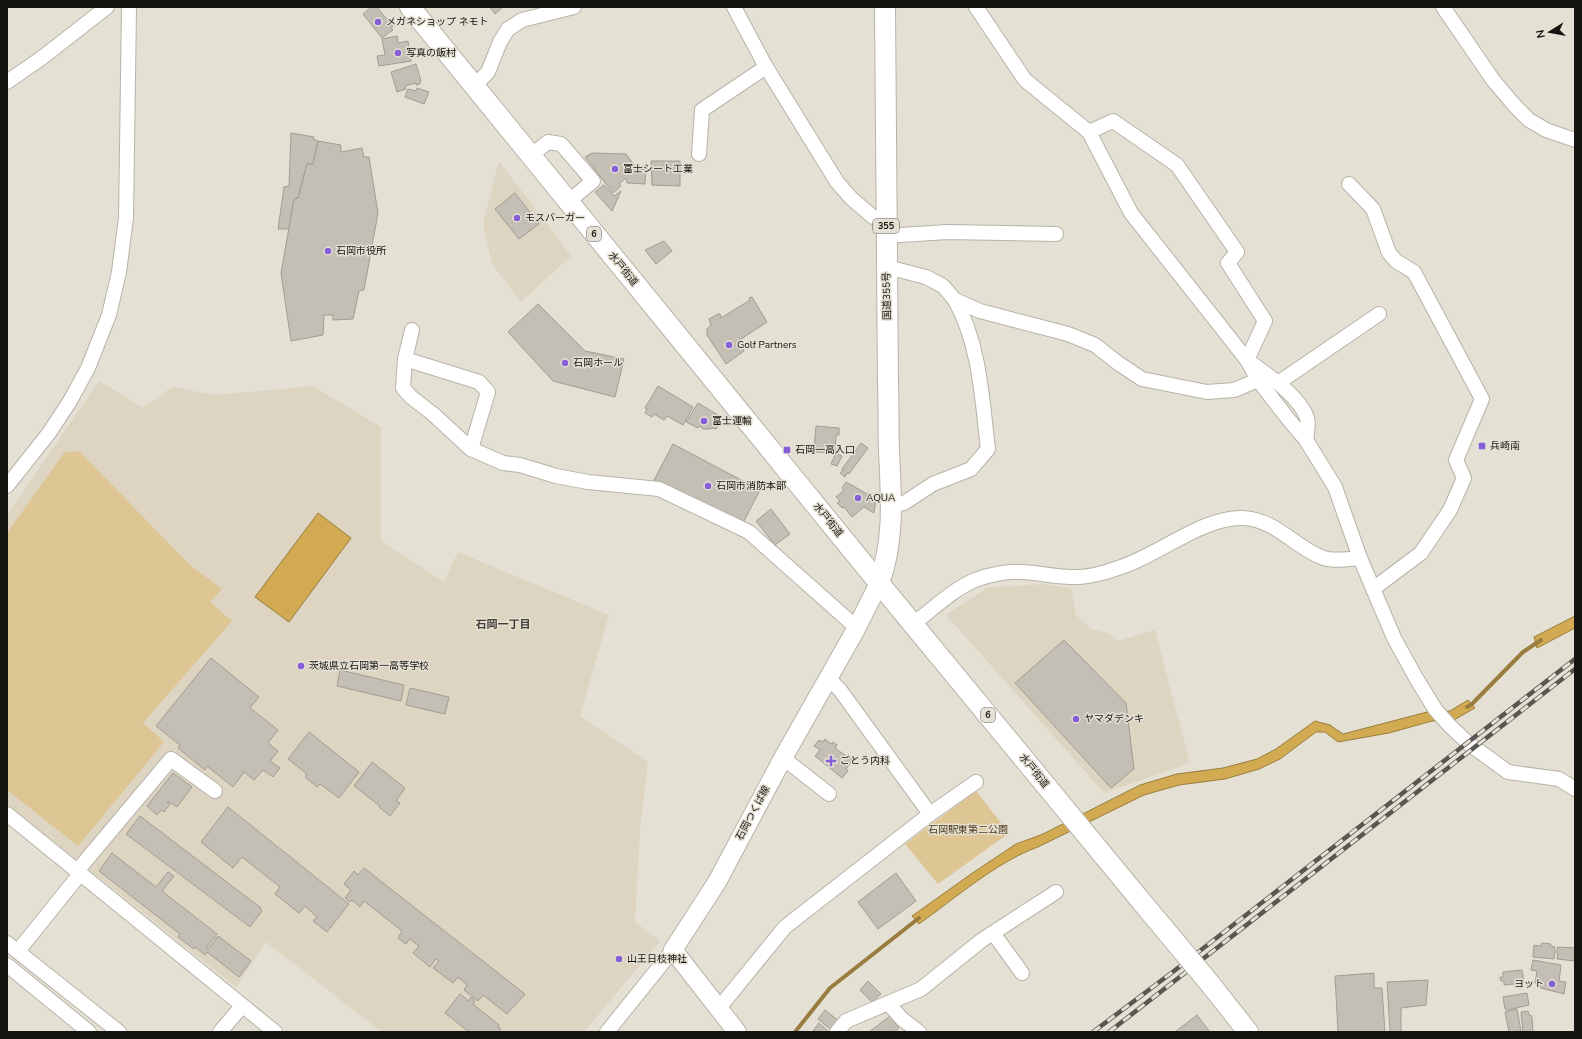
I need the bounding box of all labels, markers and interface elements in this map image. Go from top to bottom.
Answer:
north arrow [1530,12,1570,52]
place label: メガネショップ ネモト [386,15,489,29]
marker: メガネショップ ネモト [373,17,383,27]
text: N [1533,28,1549,39]
place label: 写真の飯村 [406,46,456,60]
marker: 写真の飯村 [393,48,403,58]
place label: 富士シート工業 [623,162,693,176]
marker: 富士シート工業 [610,164,620,174]
place label: モスバーガー [525,211,585,225]
marker: モスバーガー [512,213,522,223]
road number: 355 [873,219,899,233]
road number: 6 [587,227,601,241]
place label: 石岡市役所 [336,244,386,258]
marker: 石岡市役所 [323,246,333,256]
street label: 水戸街道 [605,249,641,289]
street label: 国道355号 [880,272,894,320]
place label: Golf Partners [737,338,797,352]
marker: Golf Partners [724,340,734,350]
place label: 石岡ホール [573,356,623,370]
marker: 石岡ホール [560,358,570,368]
place label: 富士運輸 [712,414,752,428]
marker: 富士運輸 [699,416,709,426]
place label: 兵崎南 [1490,439,1520,453]
marker: 兵崎南 [1477,441,1487,451]
place label: 石岡一高入口 [795,443,855,457]
marker: 石岡一高入口 [782,445,792,455]
place label: 石岡市消防本部 [716,479,786,493]
marker: 石岡市消防本部 [703,481,713,491]
place label: AQUA [866,491,896,505]
marker: AQUA [853,493,863,503]
street label: 水戸街道 [810,500,846,540]
district label: 石岡一丁目 [476,617,531,632]
place label: 茨城県立石岡第一高等学校 [309,659,429,673]
marker: 茨城県立石岡第一高等学校 [296,661,306,671]
road number: 6 [981,708,995,722]
place label: ヤマダデンキ [1084,712,1144,726]
marker: ヤマダデンキ [1071,714,1081,724]
street label: 水戸街道 [1016,751,1052,791]
place label: ごとう内科 [840,754,890,768]
marker: ごとう内科 [825,755,837,767]
street label: 石岡つくば線 [733,783,773,843]
park label: 石岡駅東第二公園 [928,823,1008,837]
place label: 山王日枝神社 [627,952,687,966]
marker: 山王日枝神社 [614,954,624,964]
place label: ヨット [1514,977,1544,991]
marker: ヨット [1547,979,1557,989]

